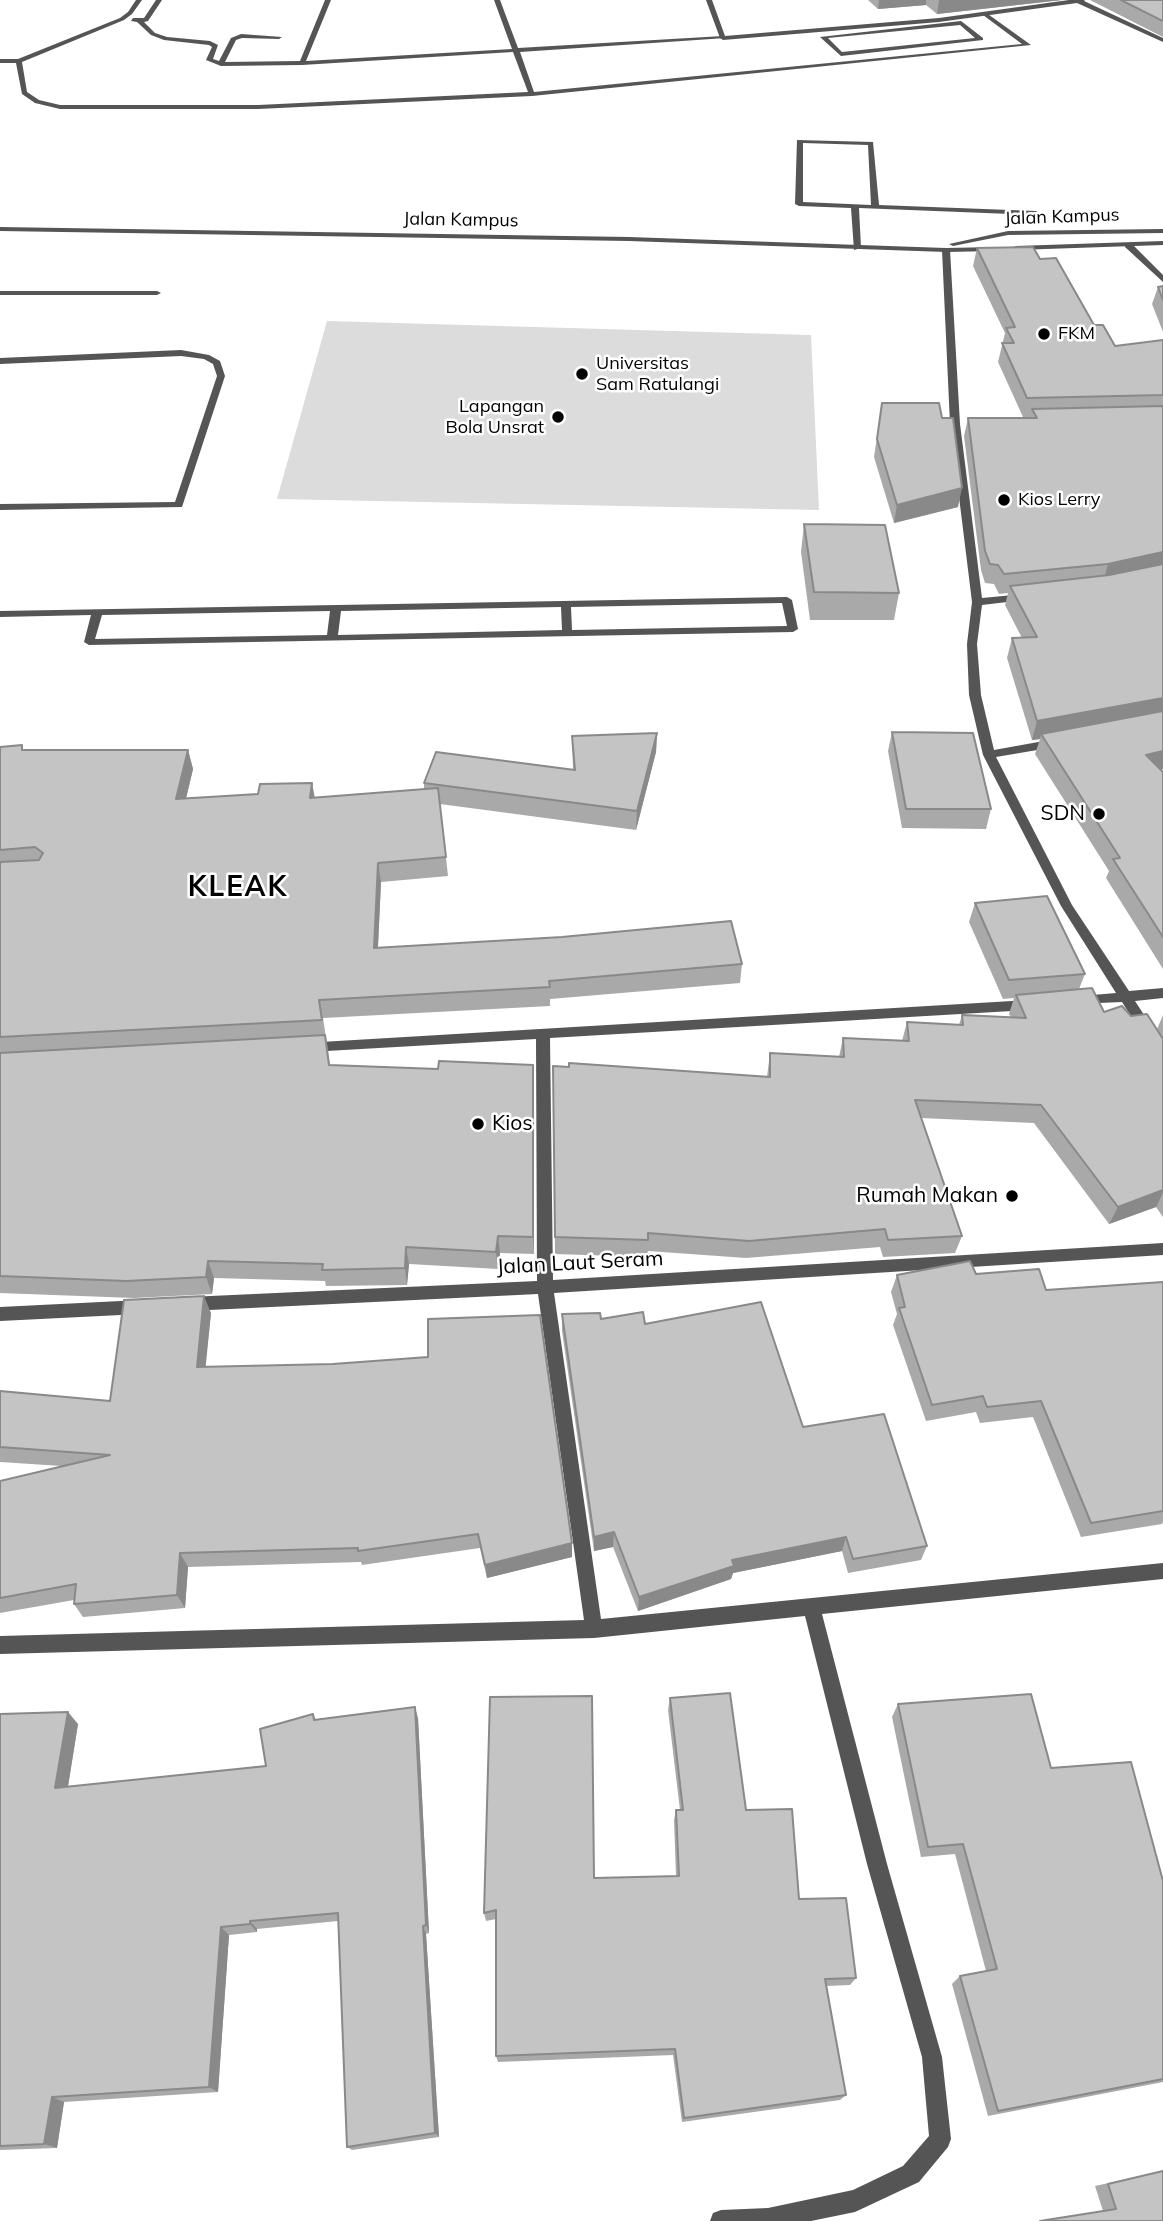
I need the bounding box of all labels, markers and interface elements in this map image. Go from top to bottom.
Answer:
street label: Jalan Kampus [1004,204,1120,230]
street label: Jalan Kampus [403,208,519,232]
place label: FKM [1058,323,1095,345]
marker: FKM [1036,326,1052,342]
place label: Universitas Sam Ratulangi [596,353,719,396]
marker: Universitas Sam Ratulangi [574,366,590,382]
place label: Lapangan Bola Unsrat [446,396,544,438]
marker: Lapangan Bola Unsrat [550,409,566,425]
place label: Kios Lerry [1018,489,1100,511]
marker: Kios Lerry [996,492,1012,508]
place label: SDN [1041,801,1085,827]
marker: SDN [1091,806,1107,822]
district label: KLEAK [188,871,288,905]
place label: Kios [492,1111,533,1137]
marker: Kios [470,1116,486,1132]
place label: Rumah Makan [856,1183,998,1209]
marker: Rumah Makan [1004,1188,1020,1204]
street label: Jalan Laut Seram [496,1246,664,1280]

